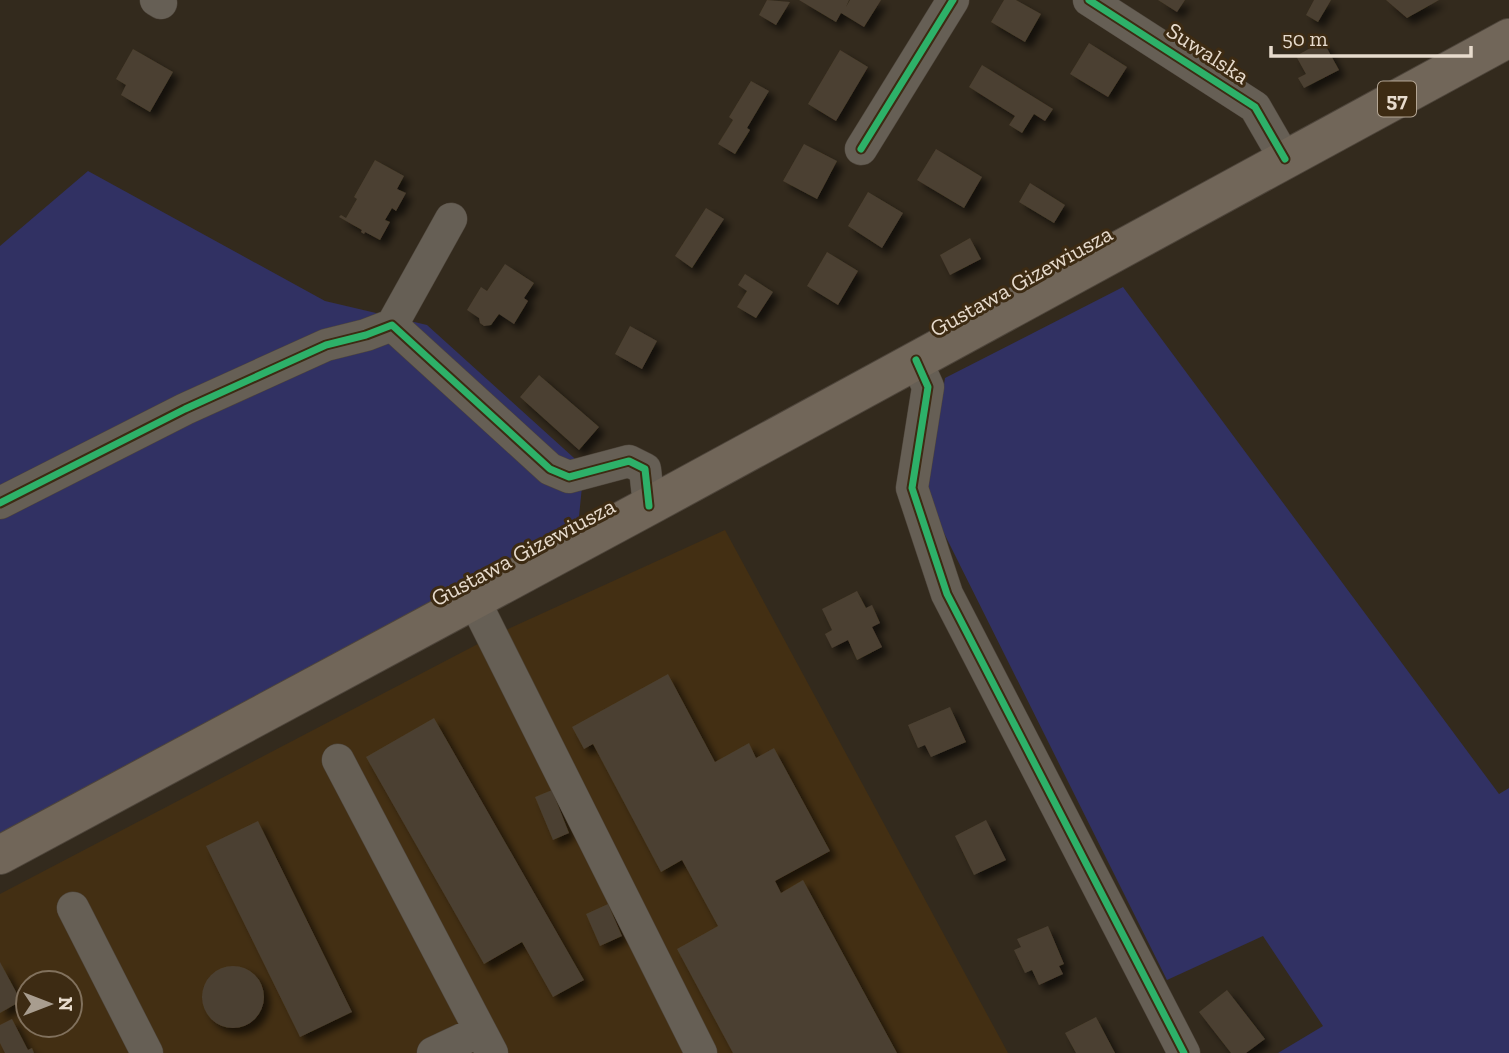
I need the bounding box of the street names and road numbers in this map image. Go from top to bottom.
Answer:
street label: Suwalska [1161,16,1255,90]
road number: 57 [1378,82,1416,116]
street label: Gustawa Gizewiusza [925,219,1117,343]
street label: Gustawa Gizewiusza [426,492,620,612]

